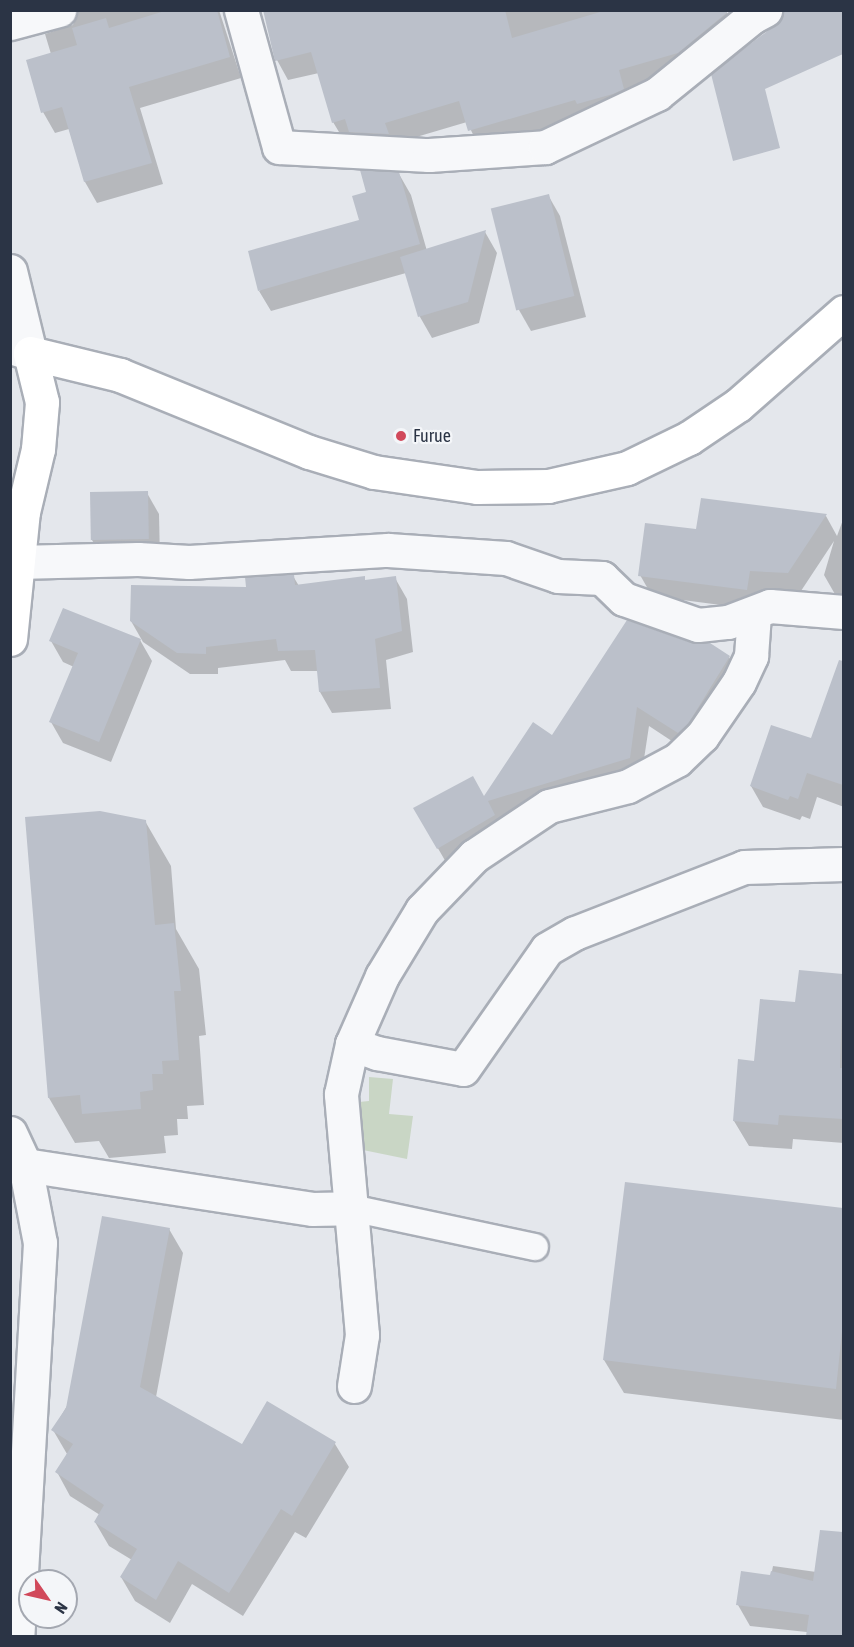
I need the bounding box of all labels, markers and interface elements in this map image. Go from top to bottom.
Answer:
place label: Furue [413,425,451,447]
marker: Furue [394,429,408,443]
north arrow [18,1569,78,1629]
text: N [51,1599,71,1617]

